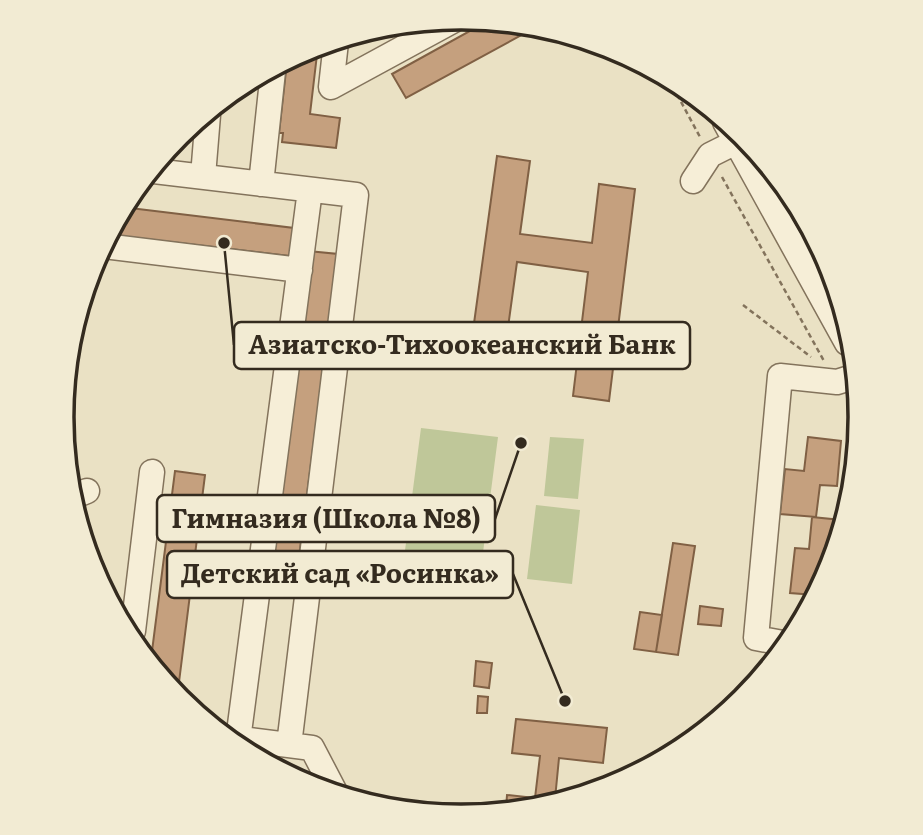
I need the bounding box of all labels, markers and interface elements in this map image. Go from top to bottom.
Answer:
callout: Азиатско-Тихоокеанский Банк [234,322,690,369]
text: Азиатско-Тихоокеанский Банк [248,323,676,362]
callout: Гимназия (Школа №8) [157,495,495,542]
text: Гимназия (Школа №8) [171,497,481,536]
callout: Детский сад «Росинка» [167,551,513,598]
text: Детский сад «Росинка» [181,552,499,591]

